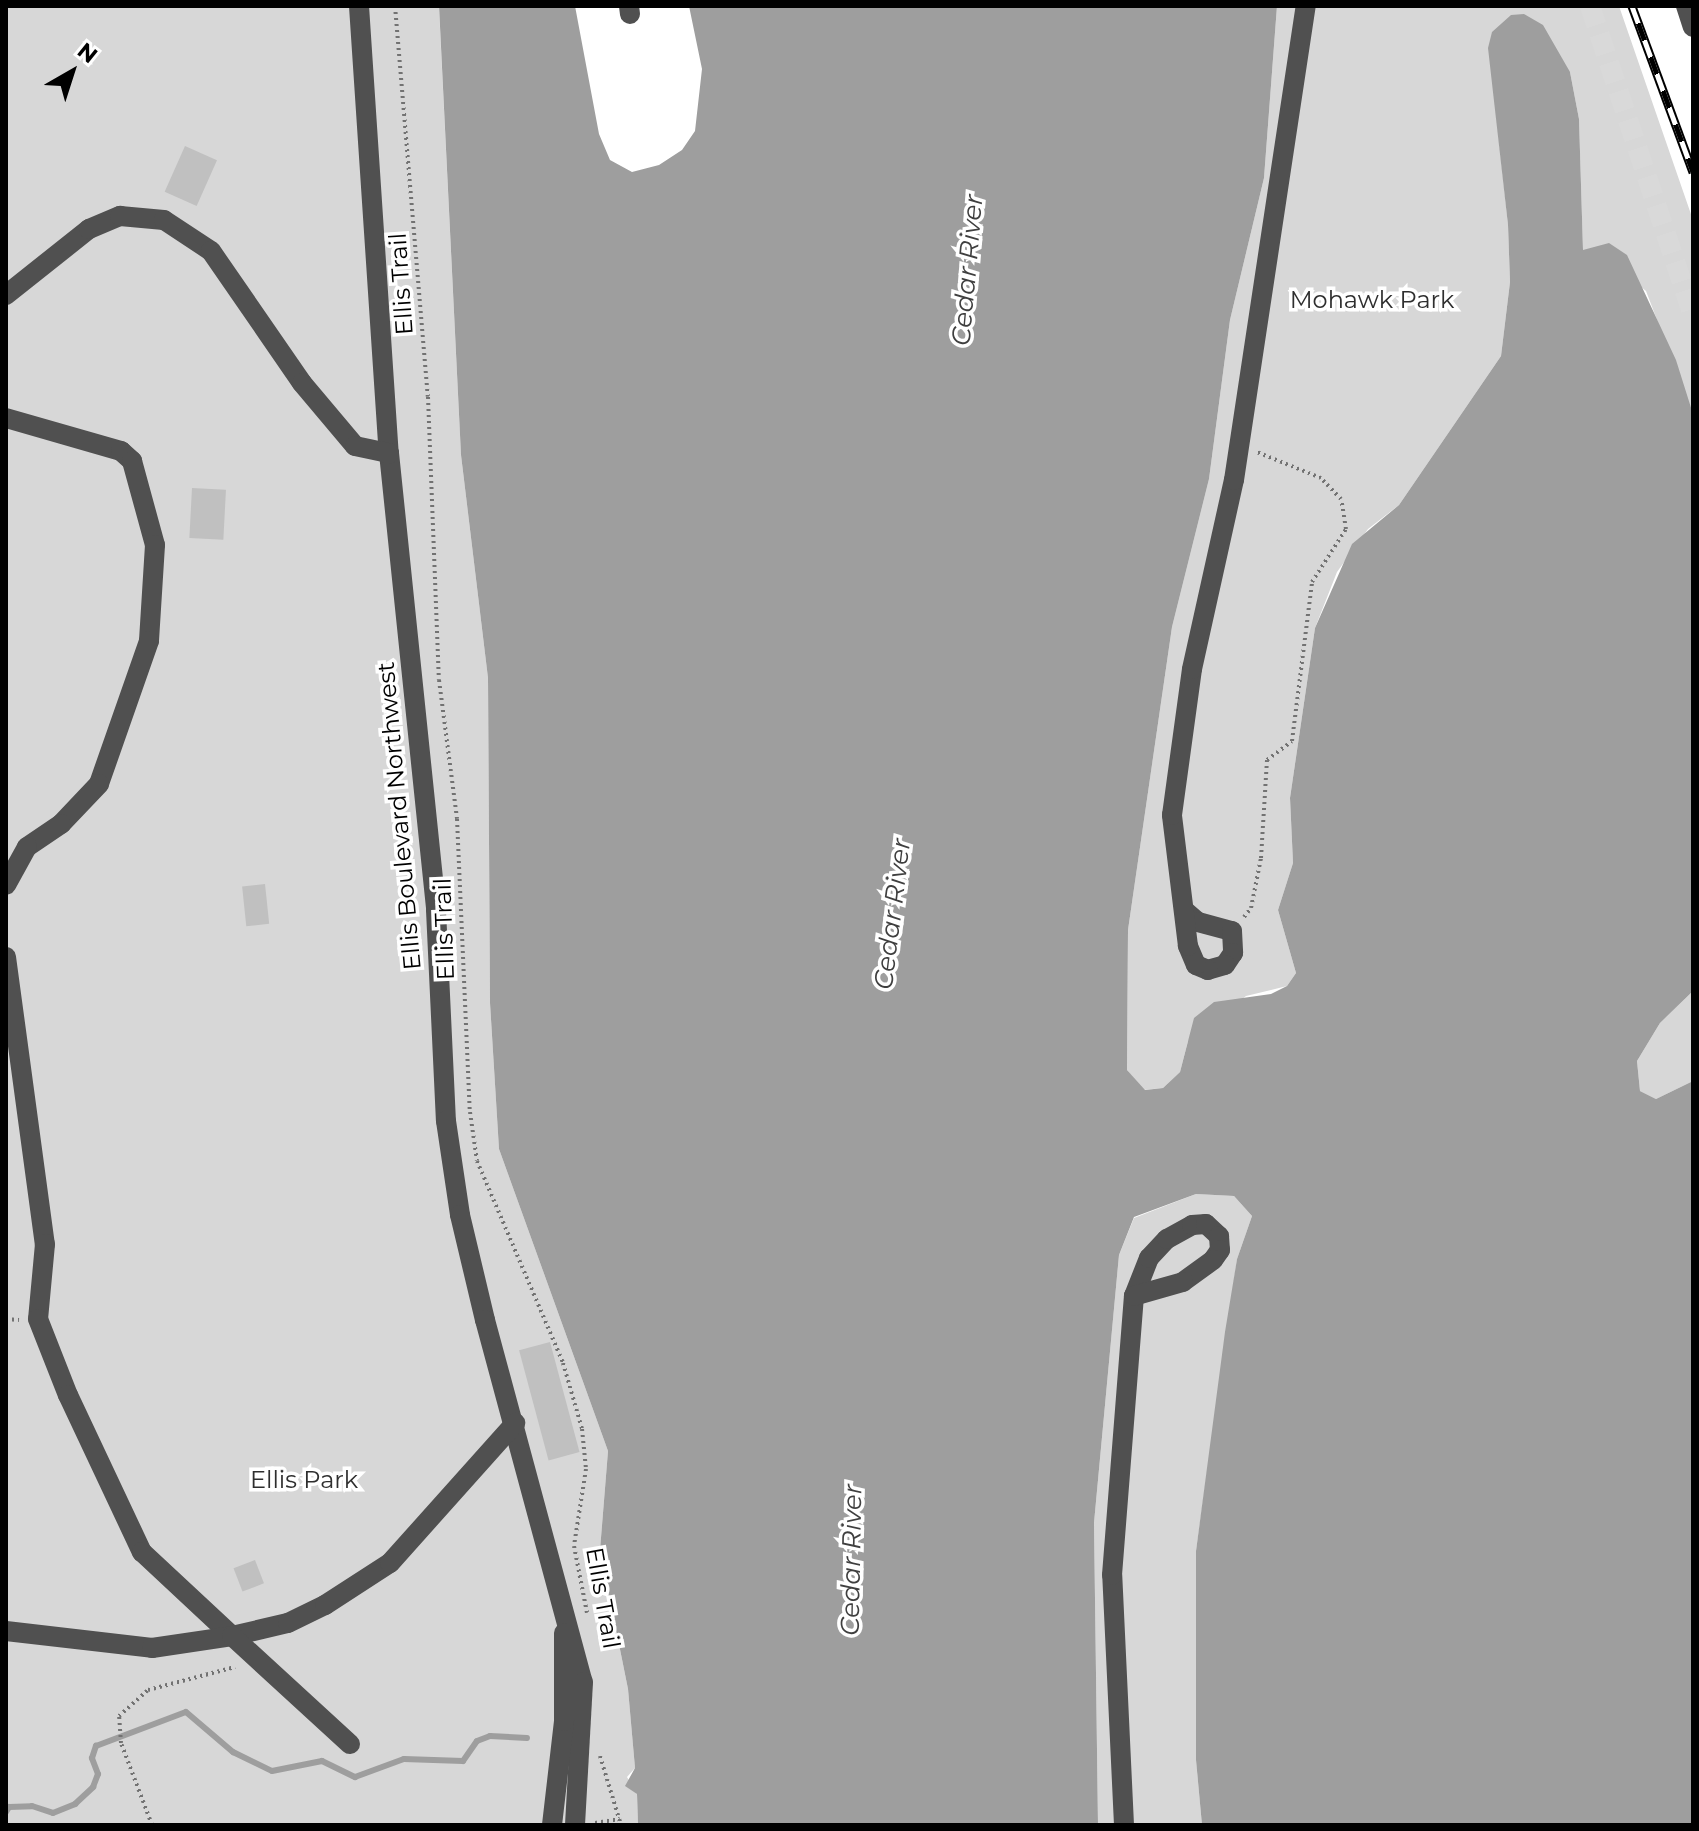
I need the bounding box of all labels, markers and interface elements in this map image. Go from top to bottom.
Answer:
north arrow [32,32,112,112]
text: N [72,37,103,69]
water label: Cedar River [946,193,990,347]
street label: Ellis Trail [383,232,419,336]
park label: Mohawk Park [1290,286,1454,314]
street label: Ellis Boulevard Northwest [371,661,427,971]
water label: Cedar River [868,837,918,991]
street label: Ellis Trail [428,877,460,981]
park label: Ellis Park [250,1466,358,1494]
water label: Cedar River [835,1484,869,1636]
street label: Ellis Trail [580,1545,626,1651]

